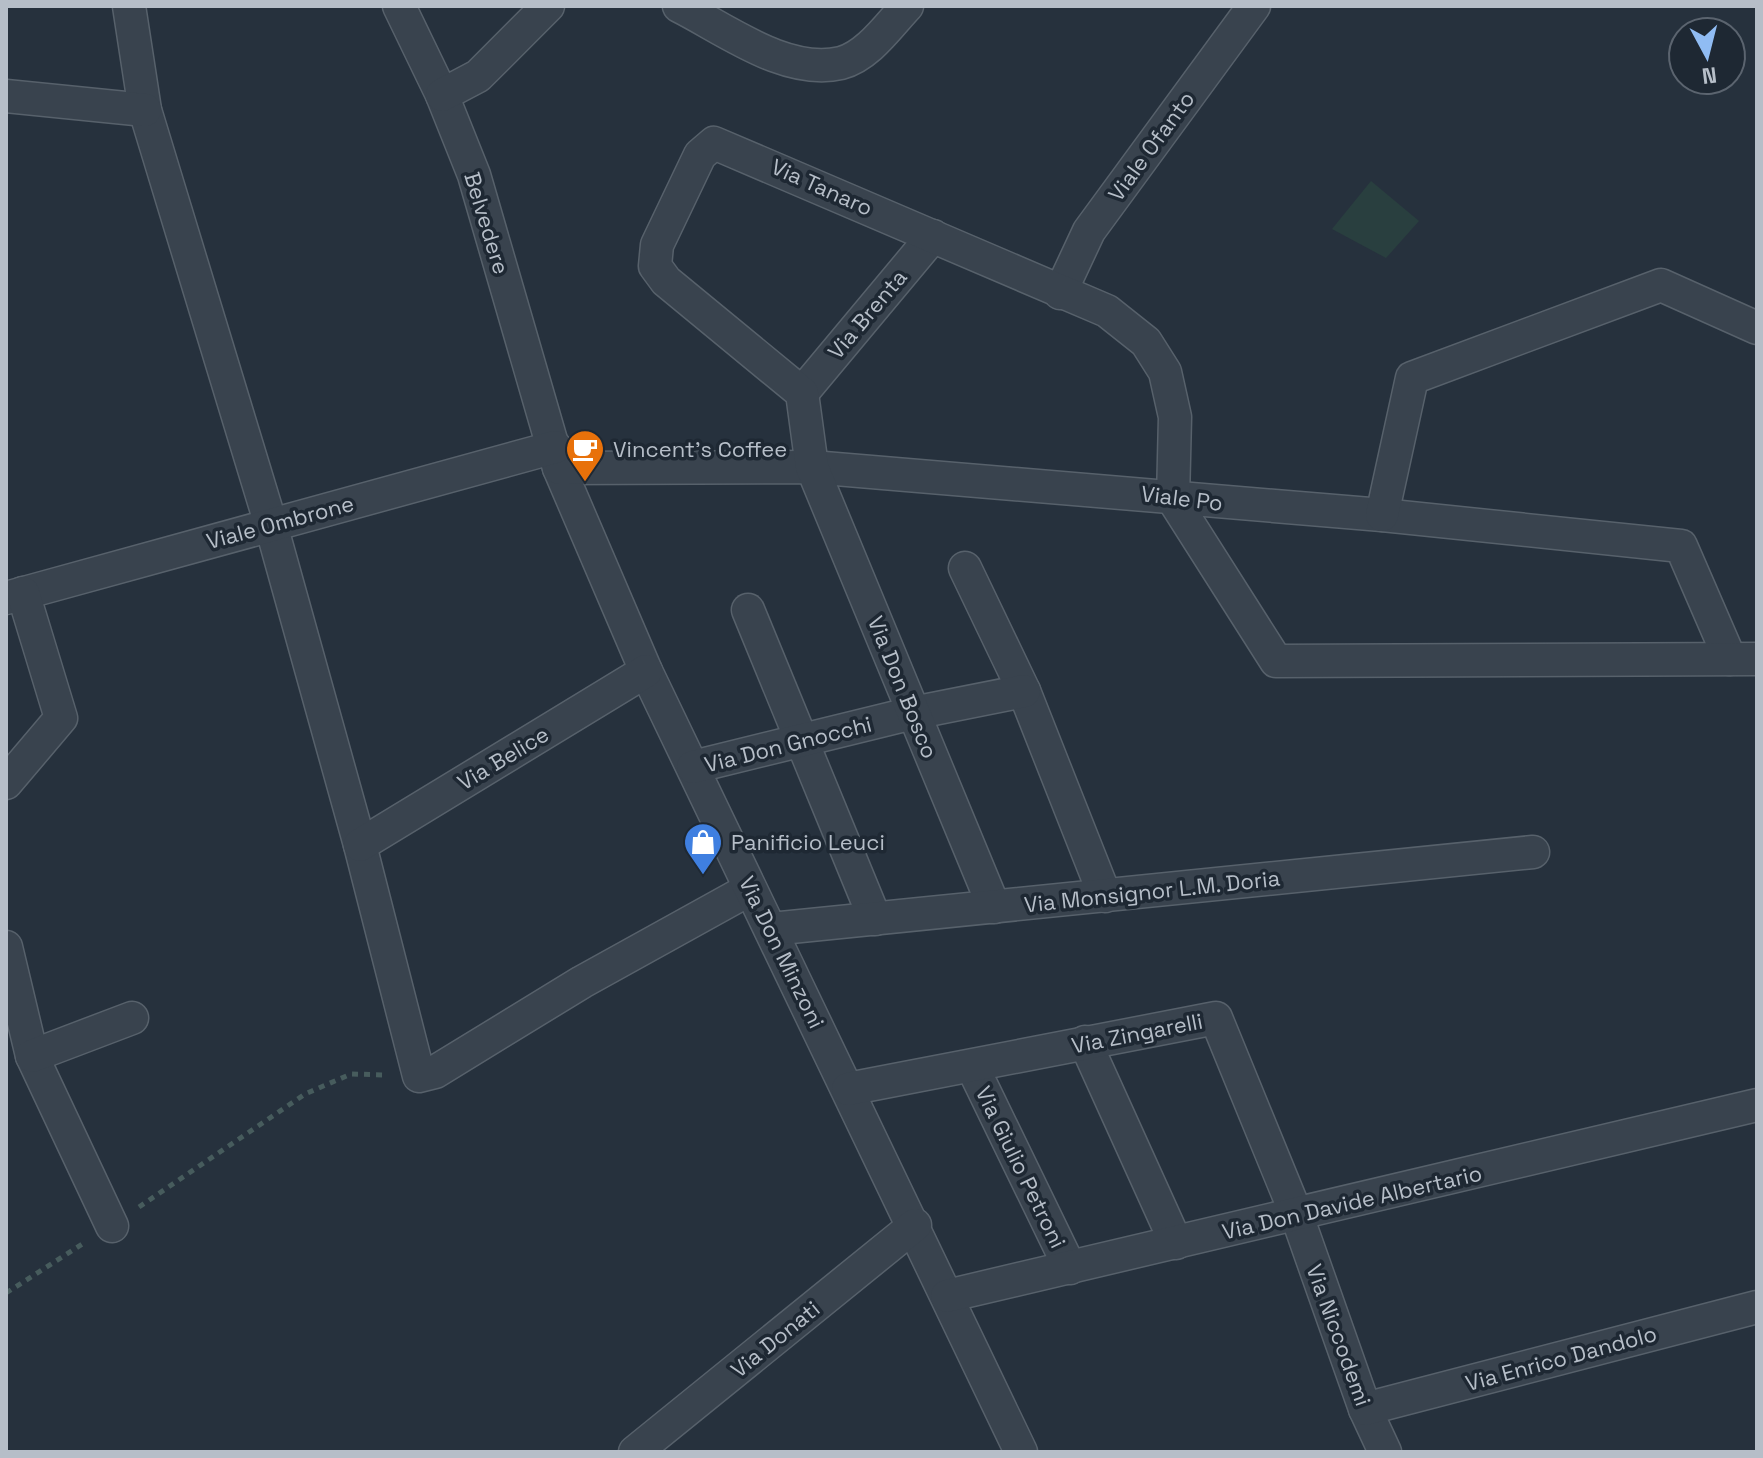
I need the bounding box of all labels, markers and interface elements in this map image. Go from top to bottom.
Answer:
north arrow [1667,16,1747,96]
text: N [1700,61,1718,91]
street label: Viale Ofanto [1102,86,1200,206]
street label: Via Tanaro [767,152,877,222]
street label: Belvedere [458,168,516,278]
street label: Via Brenta [821,263,913,365]
cafe icon: Vincent's Coffee [564,428,606,483]
place label: Vincent's Coffee [613,435,787,463]
street label: Viale Po [1140,479,1224,517]
street label: Viale Ombrone [203,489,357,555]
street label: Via Don Bosco [862,612,944,762]
street label: Via Don Gnocchi [701,710,875,778]
street label: Via Belice [452,720,554,796]
shop icon: Panificio Leuci [682,821,724,876]
place label: Panificio Leuci [731,828,885,856]
street label: Via Monsignor L.M. Doria [1023,864,1282,918]
street label: Via Don Minzoni [733,871,831,1033]
street label: Via Zingarelli [1069,1007,1205,1059]
street label: Via Giulio Petroni [970,1081,1072,1253]
street label: Via Don Davide Albertario [1219,1158,1485,1246]
street label: Via Niccodemi [1300,1260,1378,1410]
street label: Via Donati [725,1295,825,1383]
street label: Via Enrico Dandolo [1462,1319,1660,1397]

